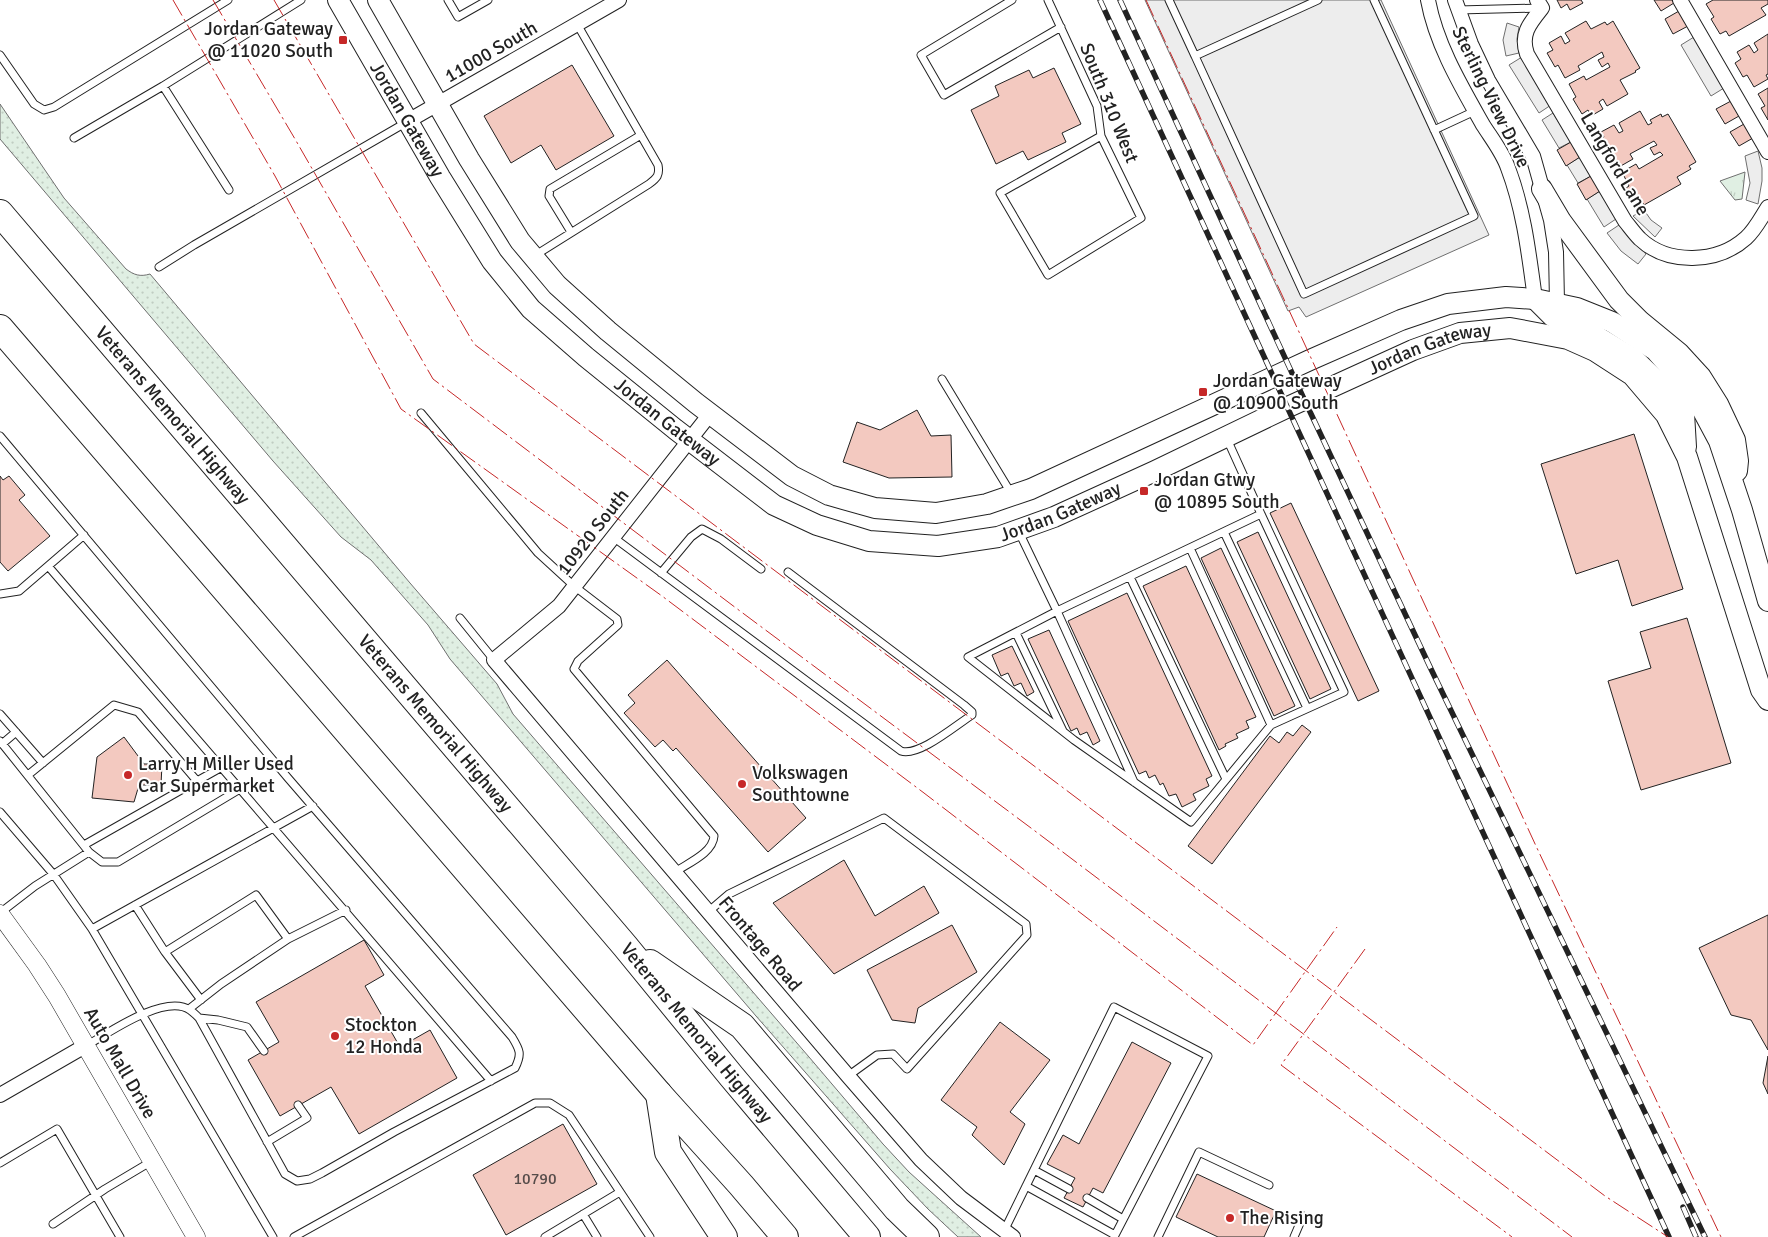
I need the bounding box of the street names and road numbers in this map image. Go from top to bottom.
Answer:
street label: 11000 South [440,16,542,88]
street label: Sterling View Drive [1446,22,1536,172]
street label: South 310 West [1074,40,1144,167]
street label: Jordan Gateway [364,58,450,181]
street label: Langford Lane [1575,108,1655,220]
street label: Jordan Gateway [1365,318,1492,381]
street label: Veterans Memorial Highway [90,321,255,509]
street label: Jordan Gateway [609,373,725,471]
street label: Jordan Gateway [997,476,1125,547]
street label: 10920 South [552,484,634,580]
street label: Veterans Memorial Highway [353,630,518,818]
street label: Frontage Road [713,891,807,997]
street label: Veterans Memorial Highway [615,938,778,1128]
street label: Auto Mall Drive [78,1003,162,1123]

